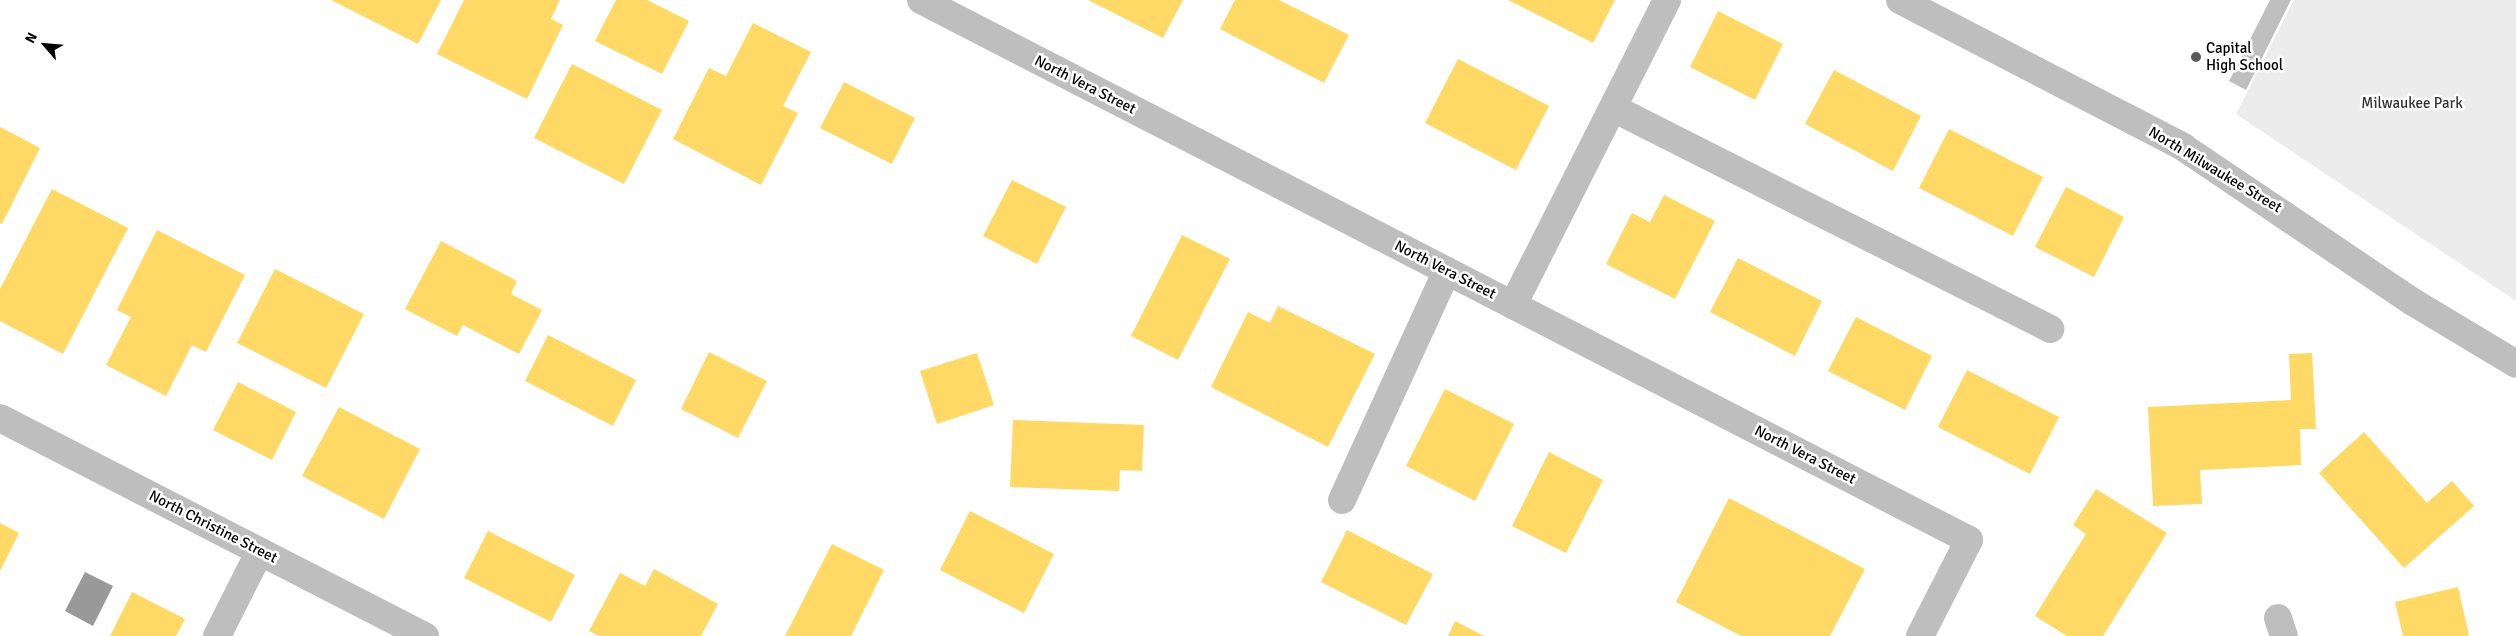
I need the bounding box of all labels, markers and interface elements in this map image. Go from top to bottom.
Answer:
north arrow [20,20,70,70]
text: N [21,30,41,46]
place label: Capital High School [2206,39,2283,74]
marker: Capital High School [2190,51,2202,63]
street label: North Vera Street [1031,52,1139,118]
park label: Milwaukee Park [2361,95,2463,113]
street label: North Milwaukee Street [2145,123,2285,217]
street label: North Vera Street [1391,237,1499,303]
street label: North Vera Street [1751,422,1859,488]
street label: North Christine Street [146,487,280,567]

